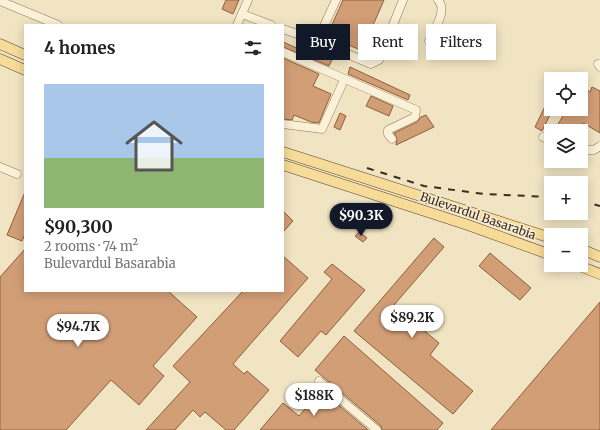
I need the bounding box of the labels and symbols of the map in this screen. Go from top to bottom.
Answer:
street label: Bulevardul Basarabia [418,189,539,243]
pin: $90.3K [328,203,394,237]
pin: $89.2K [379,305,445,339]
pin: $94.7K [45,314,111,348]
pin: $188K [286,383,342,417]

